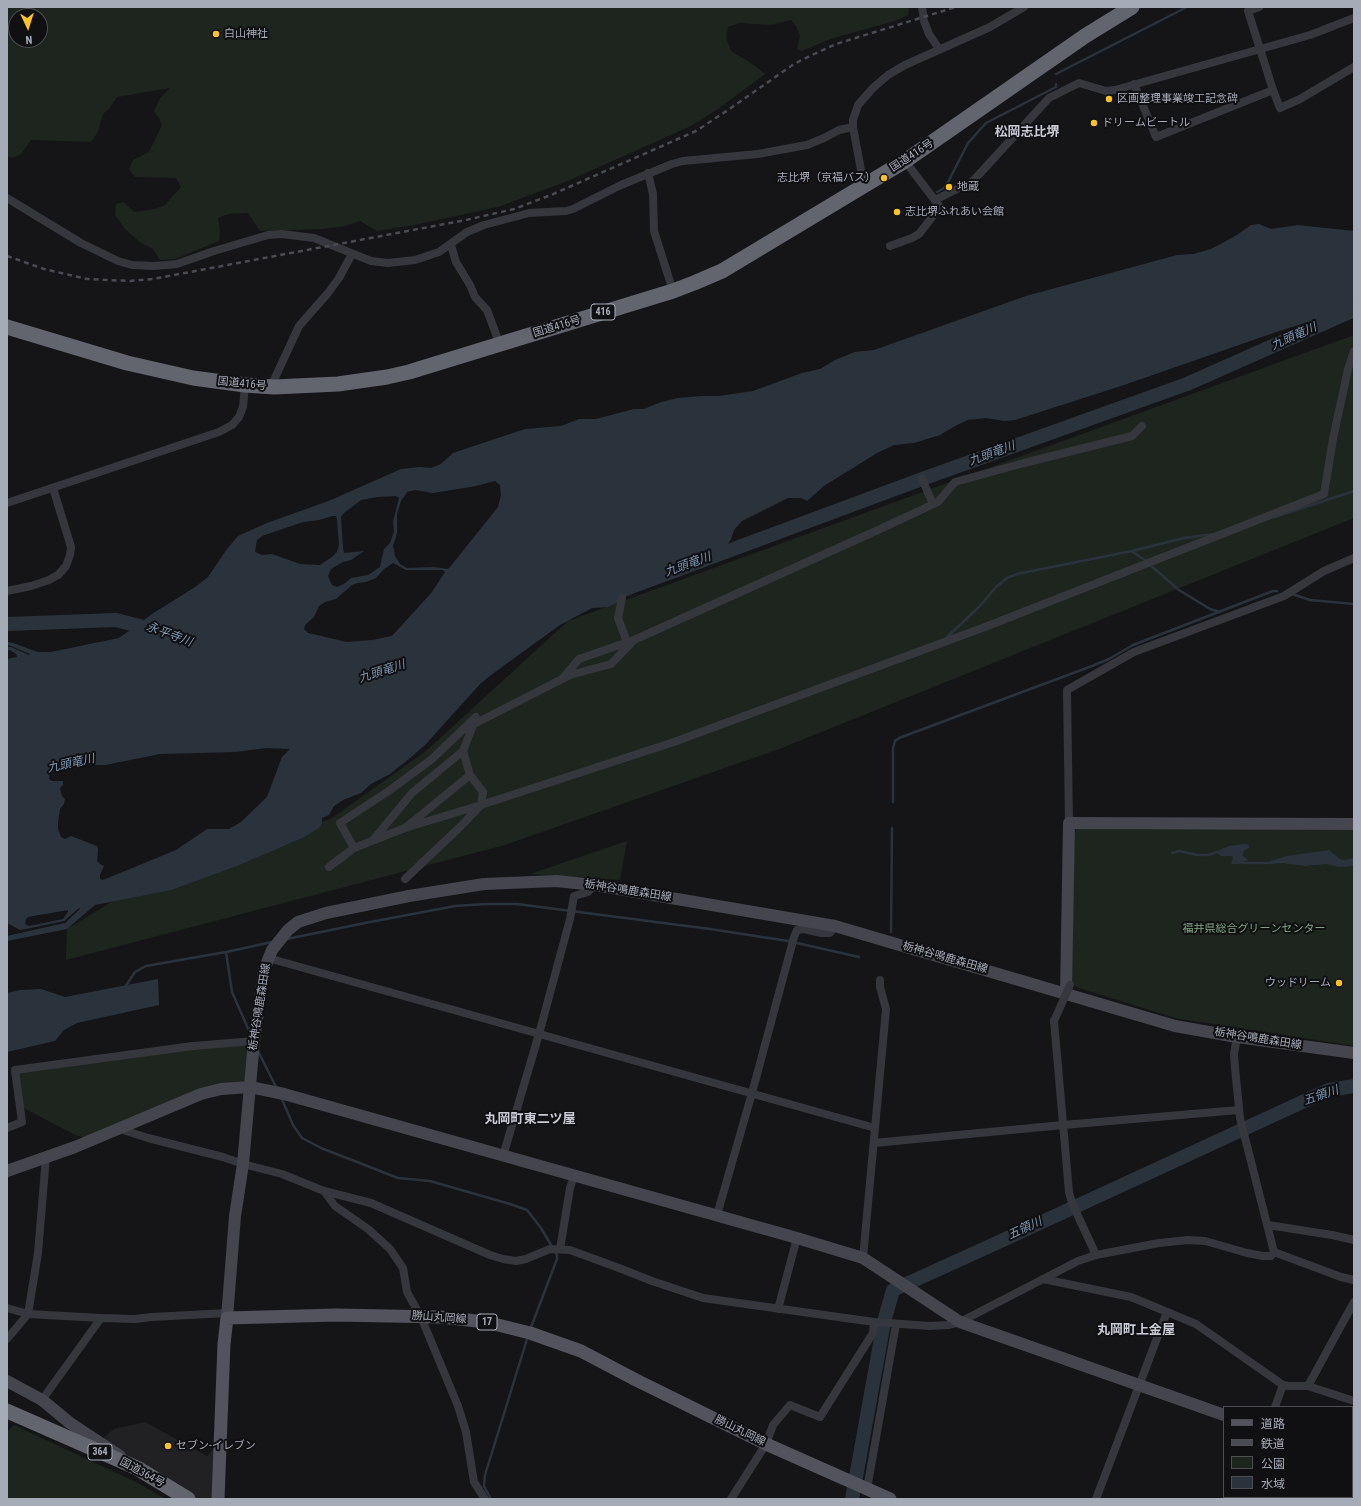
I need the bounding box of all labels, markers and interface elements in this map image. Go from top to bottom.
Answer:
north arrow [8,8,48,48]
place label: 白山神社 [224,27,268,41]
marker: 白山神社 [211,29,221,39]
text: N [25,33,33,46]
place label: 区画整理事業竣工記念碑 [1117,92,1238,106]
marker: 区画整理事業竣工記念碑 [1104,94,1114,104]
place label: ドリームビートル [1102,116,1190,130]
marker: ドリームビートル [1089,118,1099,128]
district label: 松岡志比堺 [995,125,1059,141]
street label: 国道416号 [888,137,936,175]
place label: 志比堺（京福バス） [777,171,876,185]
marker: 志比堺（京福バス） [879,173,889,183]
place label: 地蔵 [957,180,979,194]
marker: 地蔵 [944,182,954,192]
place label: 志比堺ふれあい会館 [905,205,1004,219]
marker: 志比堺ふれあい会館 [892,207,902,217]
road number: 416 [591,304,615,320]
street label: 国道416号 [532,313,582,341]
water label: 九頭竜川 [1269,321,1319,353]
street label: 国道416号 [217,375,267,393]
water label: 九頭竜川 [967,439,1017,469]
water label: 九頭竜川 [663,550,713,580]
water label: 永平寺川 [144,620,194,650]
water label: 九頭竜川 [357,658,407,686]
water label: 九頭竜川 [46,752,96,776]
street label: 栃神谷鳴鹿森田線 [584,878,672,904]
park label: 福井県総合グリーンセンター [1183,922,1325,936]
street label: 栃神谷鳴鹿森田線 [901,940,989,976]
street label: 栃神谷鳴鹿森田線 [247,963,273,1051]
place label: ウッドリーム [1265,976,1331,990]
marker: ウッドリーム [1334,978,1344,988]
street label: 栃神谷鳴鹿森田線 [1214,1026,1302,1052]
water label: 五領川 [1302,1083,1340,1109]
district label: 丸岡町東二ツ屋 [485,1112,575,1128]
water label: 五領川 [1006,1215,1044,1243]
street label: 勝山丸岡線 [411,1309,467,1327]
road number: 17 [477,1314,497,1330]
district label: 丸岡町上金屋 [1097,1323,1175,1339]
legend [1223,1406,1353,1498]
street label: 勝山丸岡線 [712,1413,768,1449]
text: 道路 [1261,1417,1285,1431]
text: 鉄道 [1261,1437,1285,1451]
place label: セブン-イレブン [176,1439,256,1453]
marker: セブン-イレブン [163,1441,173,1451]
road number: 364 [88,1444,112,1460]
street label: 国道364号 [117,1456,167,1490]
text: 公園 [1261,1457,1285,1471]
text: 水域 [1261,1477,1285,1491]

